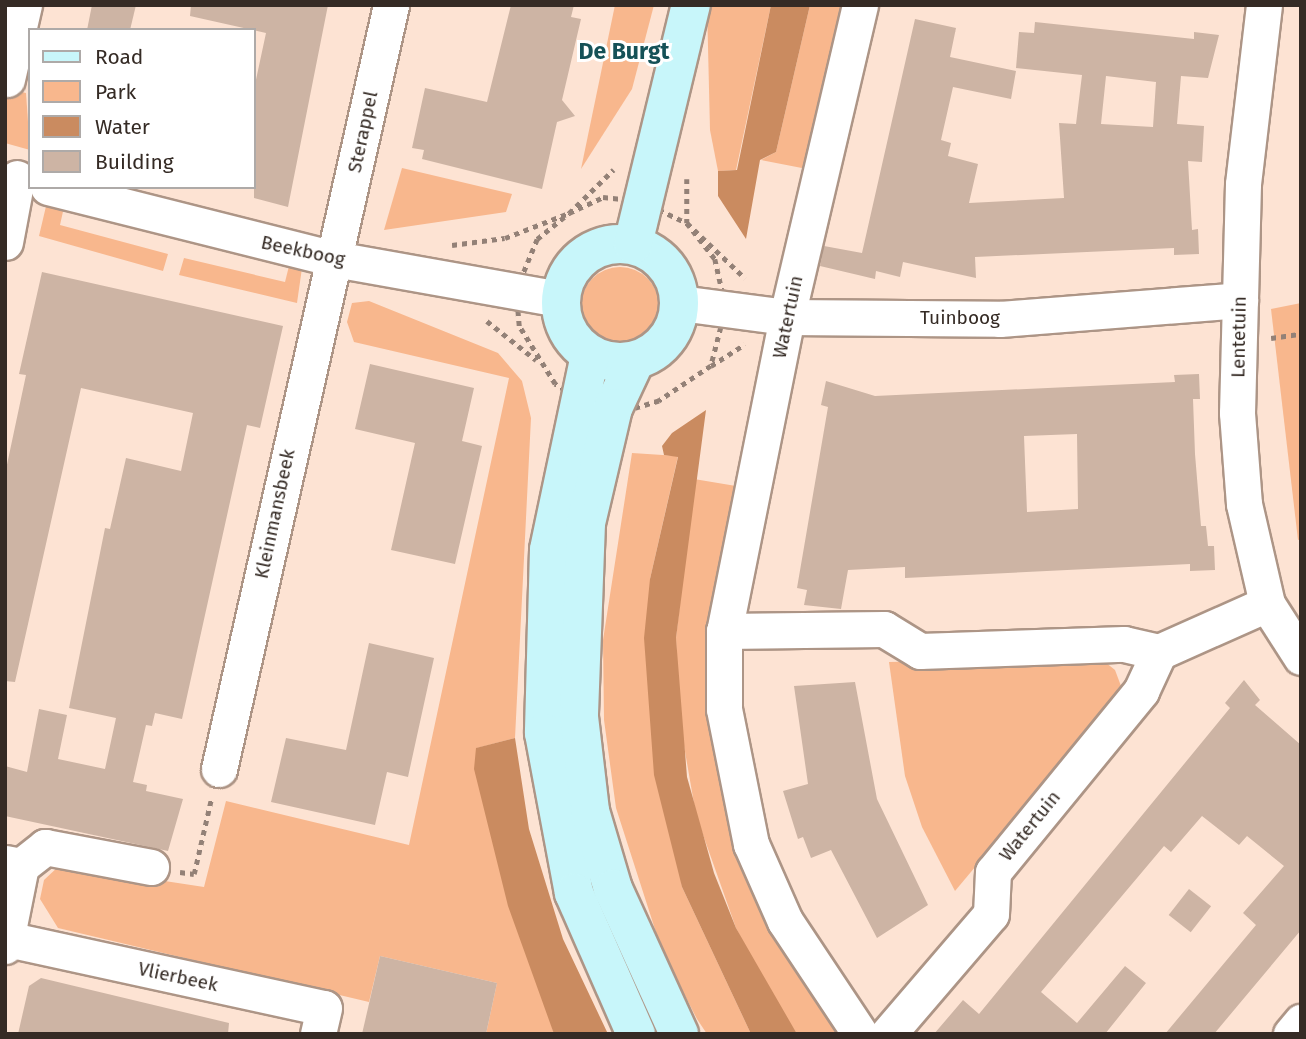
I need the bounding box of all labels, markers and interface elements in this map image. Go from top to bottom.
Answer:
legend [28,28,256,189]
district label: De Burgt [579,37,669,65]
text: Road [95,44,143,70]
text: Park [95,79,136,105]
street label: Sterappel [343,89,383,175]
text: Water [95,114,150,140]
text: Building [95,149,174,175]
street label: Beekboog [259,231,347,271]
street label: Watertuin [768,273,808,361]
street label: Lentetuin [1227,296,1251,378]
street label: Tuinboog [920,307,1000,329]
street label: Kleinmansbeek [250,447,300,581]
street label: Watertuin [995,786,1065,866]
street label: Vlierbeek [136,957,220,997]

